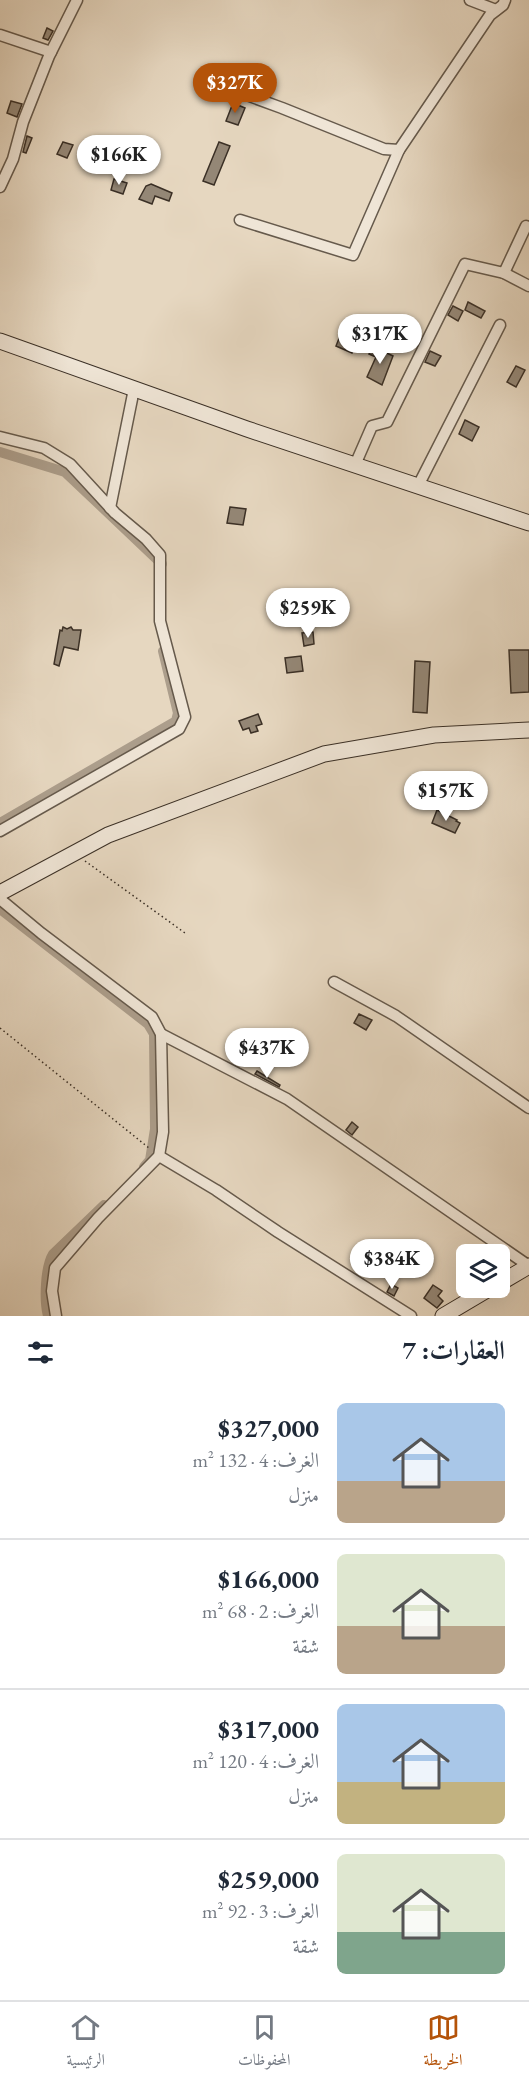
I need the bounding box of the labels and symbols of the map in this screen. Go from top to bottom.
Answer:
pin: $327K [193,63,277,114]
pin: $166K [77,135,161,186]
pin: $317K [338,314,422,365]
pin: $259K [266,588,350,639]
pin: $157K [404,771,488,822]
pin: $437K [225,1028,309,1079]
pin: $384K [350,1239,434,1290]

